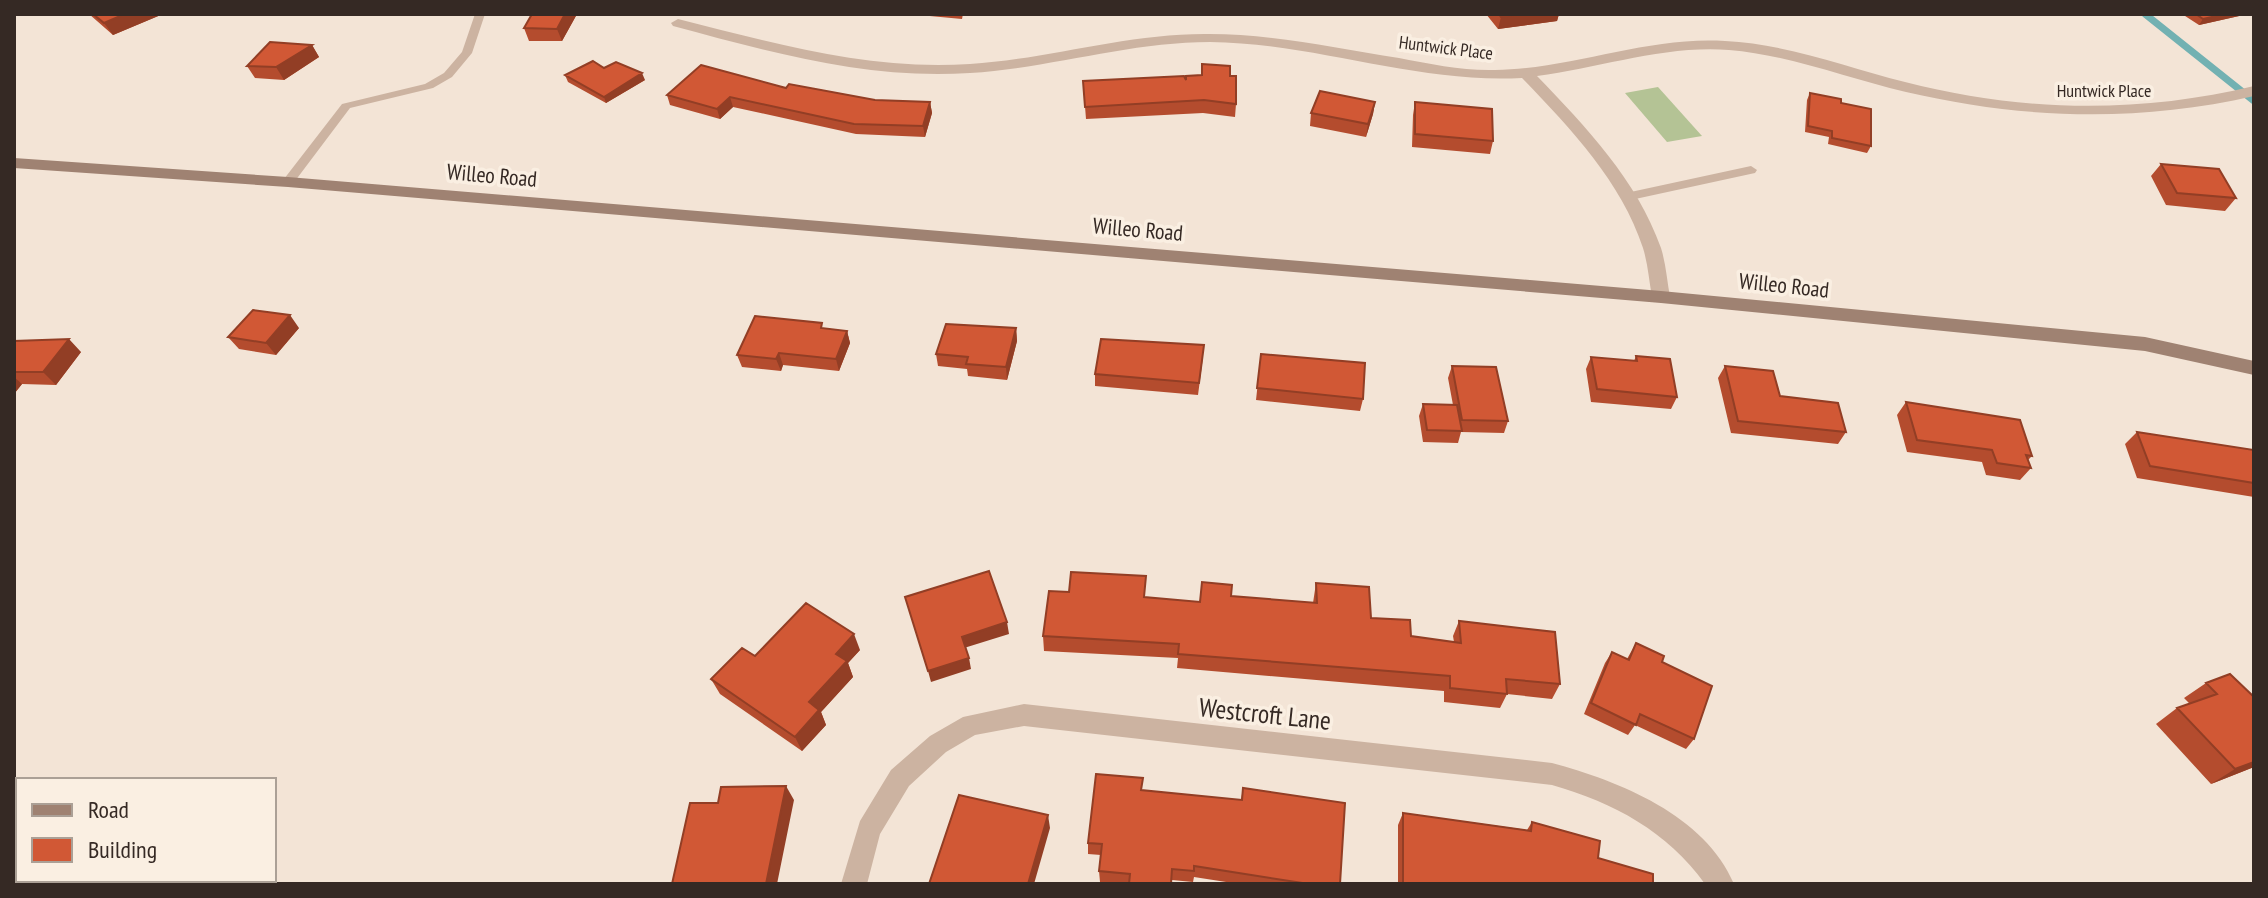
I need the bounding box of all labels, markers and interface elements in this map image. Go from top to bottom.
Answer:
street label: Huntwick Place [1398,30,1494,65]
street label: Huntwick Place [2057,79,2151,102]
street label: Willeo Road [446,157,538,193]
street label: Willeo Road [1092,211,1184,247]
street label: Willeo Road [1738,266,1830,304]
street label: Westcroft Lane [1198,690,1333,737]
legend [16,778,276,882]
text: Road [88,794,129,825]
text: Building [88,834,157,865]

